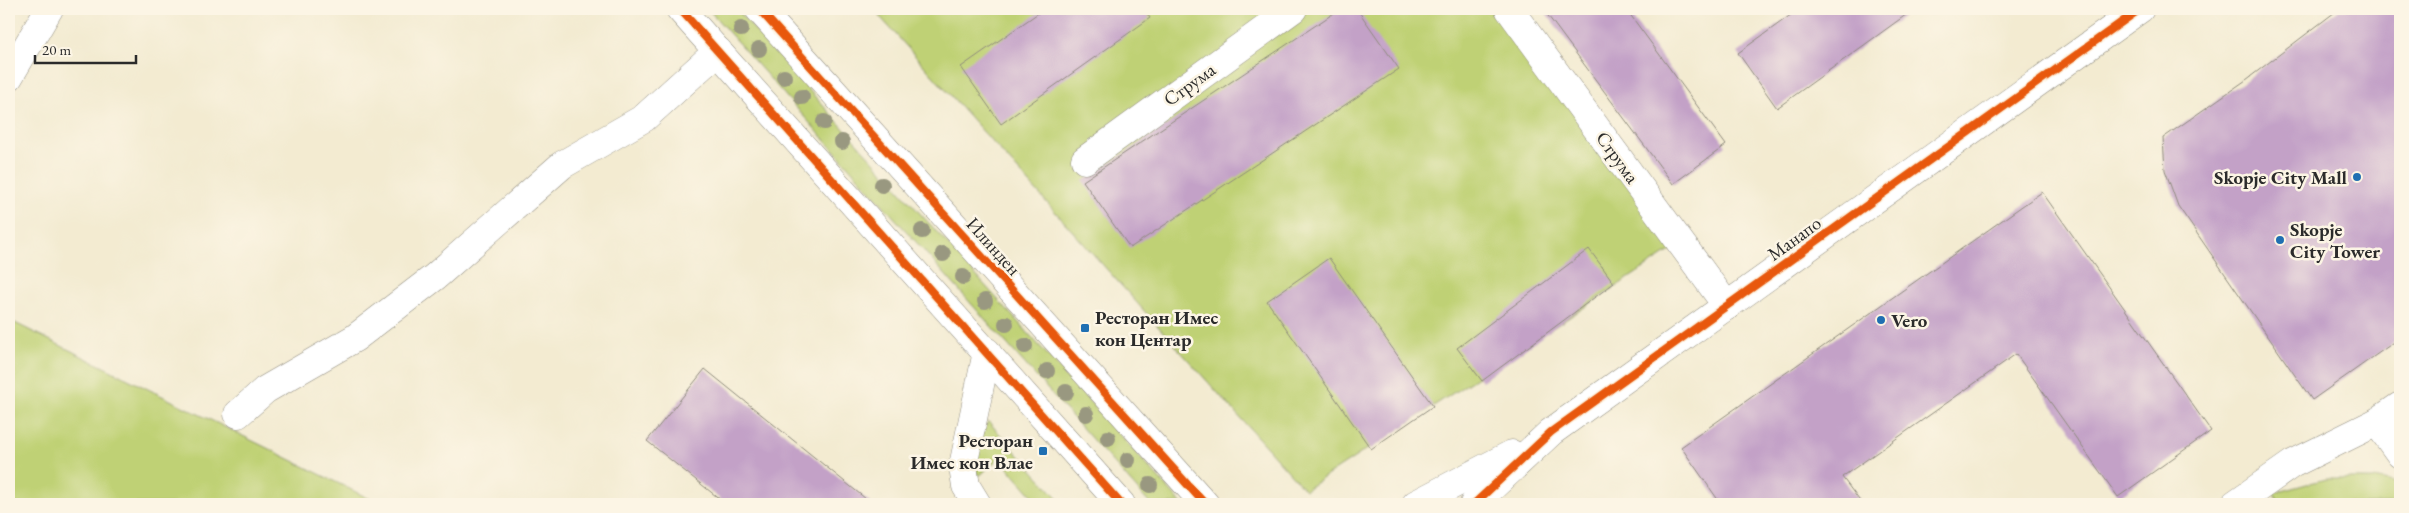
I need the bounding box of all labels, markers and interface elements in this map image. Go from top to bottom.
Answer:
scale bar [35,32,136,64]
text: 20 m [42,40,71,59]
street label: Струма [1158,57,1221,112]
street label: Струма [1590,126,1645,189]
place label: Skopje City Mall [2214,165,2348,190]
marker: Skopje City Mall [2351,171,2363,183]
street label: Манапо [1762,210,1826,266]
street label: Илинден [961,212,1026,281]
place label: Skopje City Tower [2290,217,2380,264]
marker: Skopje City Tower [2274,234,2286,246]
place label: Ресторан Имес кон Центар [1095,305,1218,352]
place label: Vero [1891,308,1928,333]
marker: Vero [1875,314,1887,326]
marker: Ресторан Имес кон Центар [1079,322,1091,334]
place label: Ресторан Имес кон Влае [910,428,1033,475]
marker: Ресторан Имес кон Влае [1037,445,1049,457]

